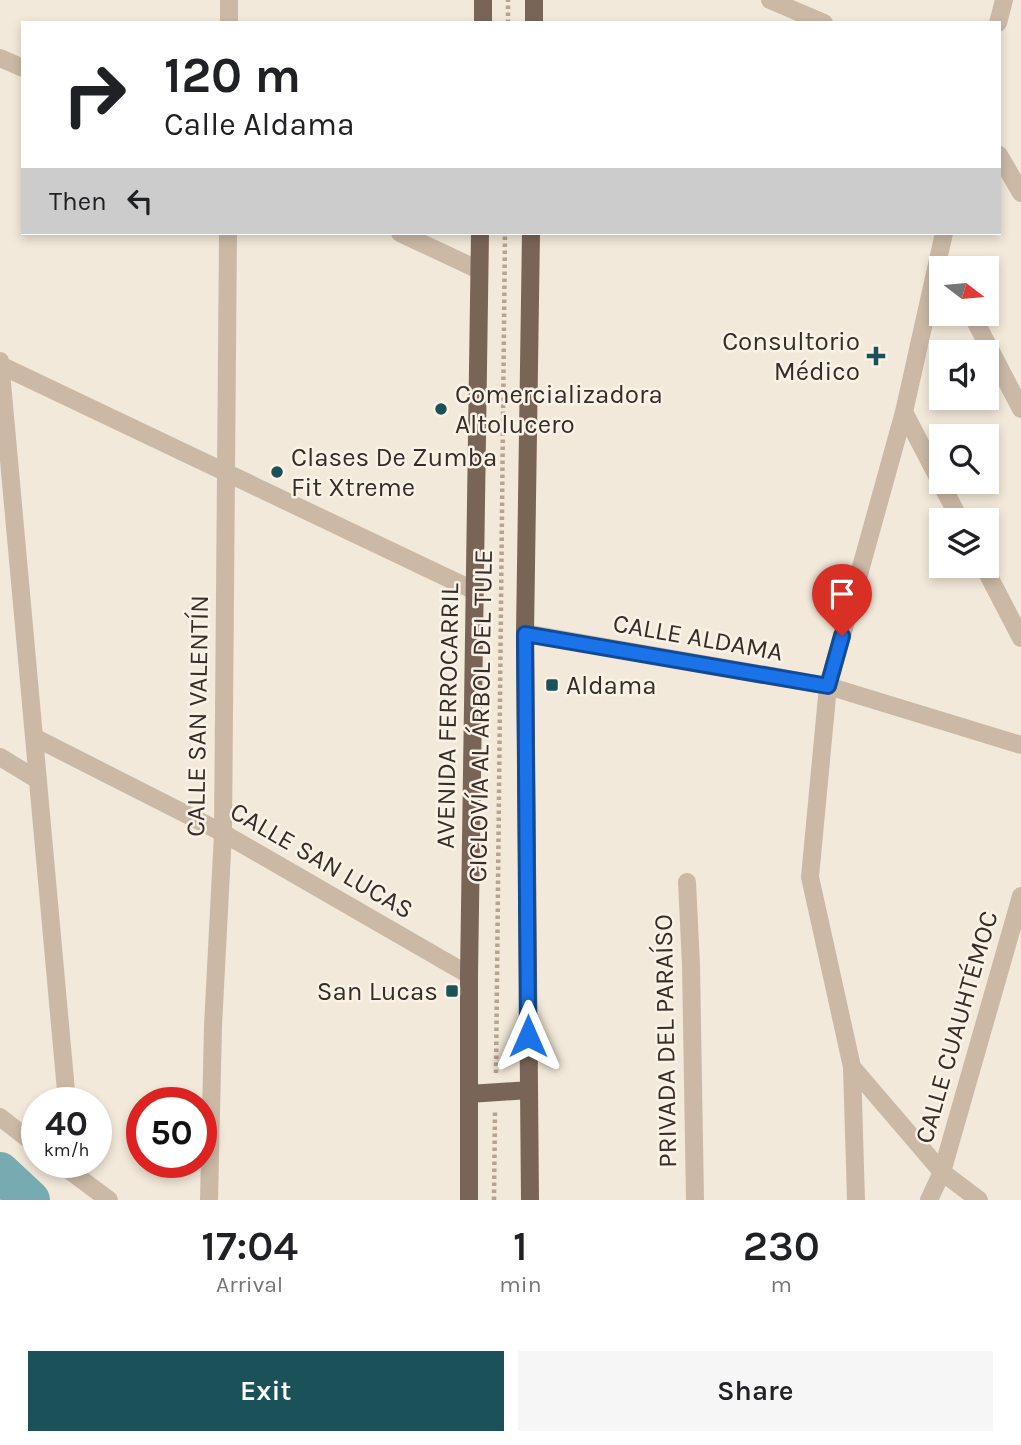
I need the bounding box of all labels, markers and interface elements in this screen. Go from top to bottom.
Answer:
text: 120 m [164,47,301,104]
icon: right [49,49,140,140]
text: Calle Aldama [164,106,355,143]
icon: left [121,182,159,220]
text: Then [49,186,107,217]
north arrow [929,256,999,326]
map controls [929,256,999,578]
place label: Consultorio Médico [722,326,860,387]
button: sound [929,340,999,410]
marker: Consultorio Médico [866,346,886,366]
place label: Comercializadora Altolucero [455,379,663,440]
marker: Comercializadora Altolucero [433,401,449,417]
button: search [929,424,999,494]
place label: Clases De Zumba Fit Xtreme [291,442,497,503]
marker: Clases De Zumba Fit Xtreme [269,464,285,480]
button: layers [929,508,999,578]
street label: CICLOVÍA AL ÁRBOL DEL TULE [461,549,499,883]
pin [812,564,872,636]
icon: arrive [823,575,861,613]
street label: AVENIDA FERROCARRIL [430,583,465,849]
street label: CALLE SAN VALENTÍN [179,595,215,837]
street label: CALLE ALDAMA [610,607,785,668]
place label: Aldama [566,670,657,701]
marker: Aldama [544,677,560,693]
street label: CALLE SAN LUCAS [225,795,419,925]
street label: CALLE CUAUHTÉMOC [907,907,1005,1147]
street label: PRIVADA DEL PARAÍSO [647,914,683,1168]
place label: San Lucas [317,976,438,1007]
marker: San Lucas [444,983,460,999]
position arrow [491,999,565,1073]
speed limit sign: 50 [126,1087,217,1178]
text: 40 [45,1103,88,1144]
text: km/h [44,1139,89,1161]
text: 17:04 [201,1221,298,1271]
text: 1 [513,1221,528,1271]
text: 230 [743,1221,820,1271]
text: Arrival [216,1271,283,1298]
text: min [499,1271,542,1298]
text: m [771,1271,792,1298]
button: Exit [28,1351,504,1431]
button: Share [518,1351,993,1431]

